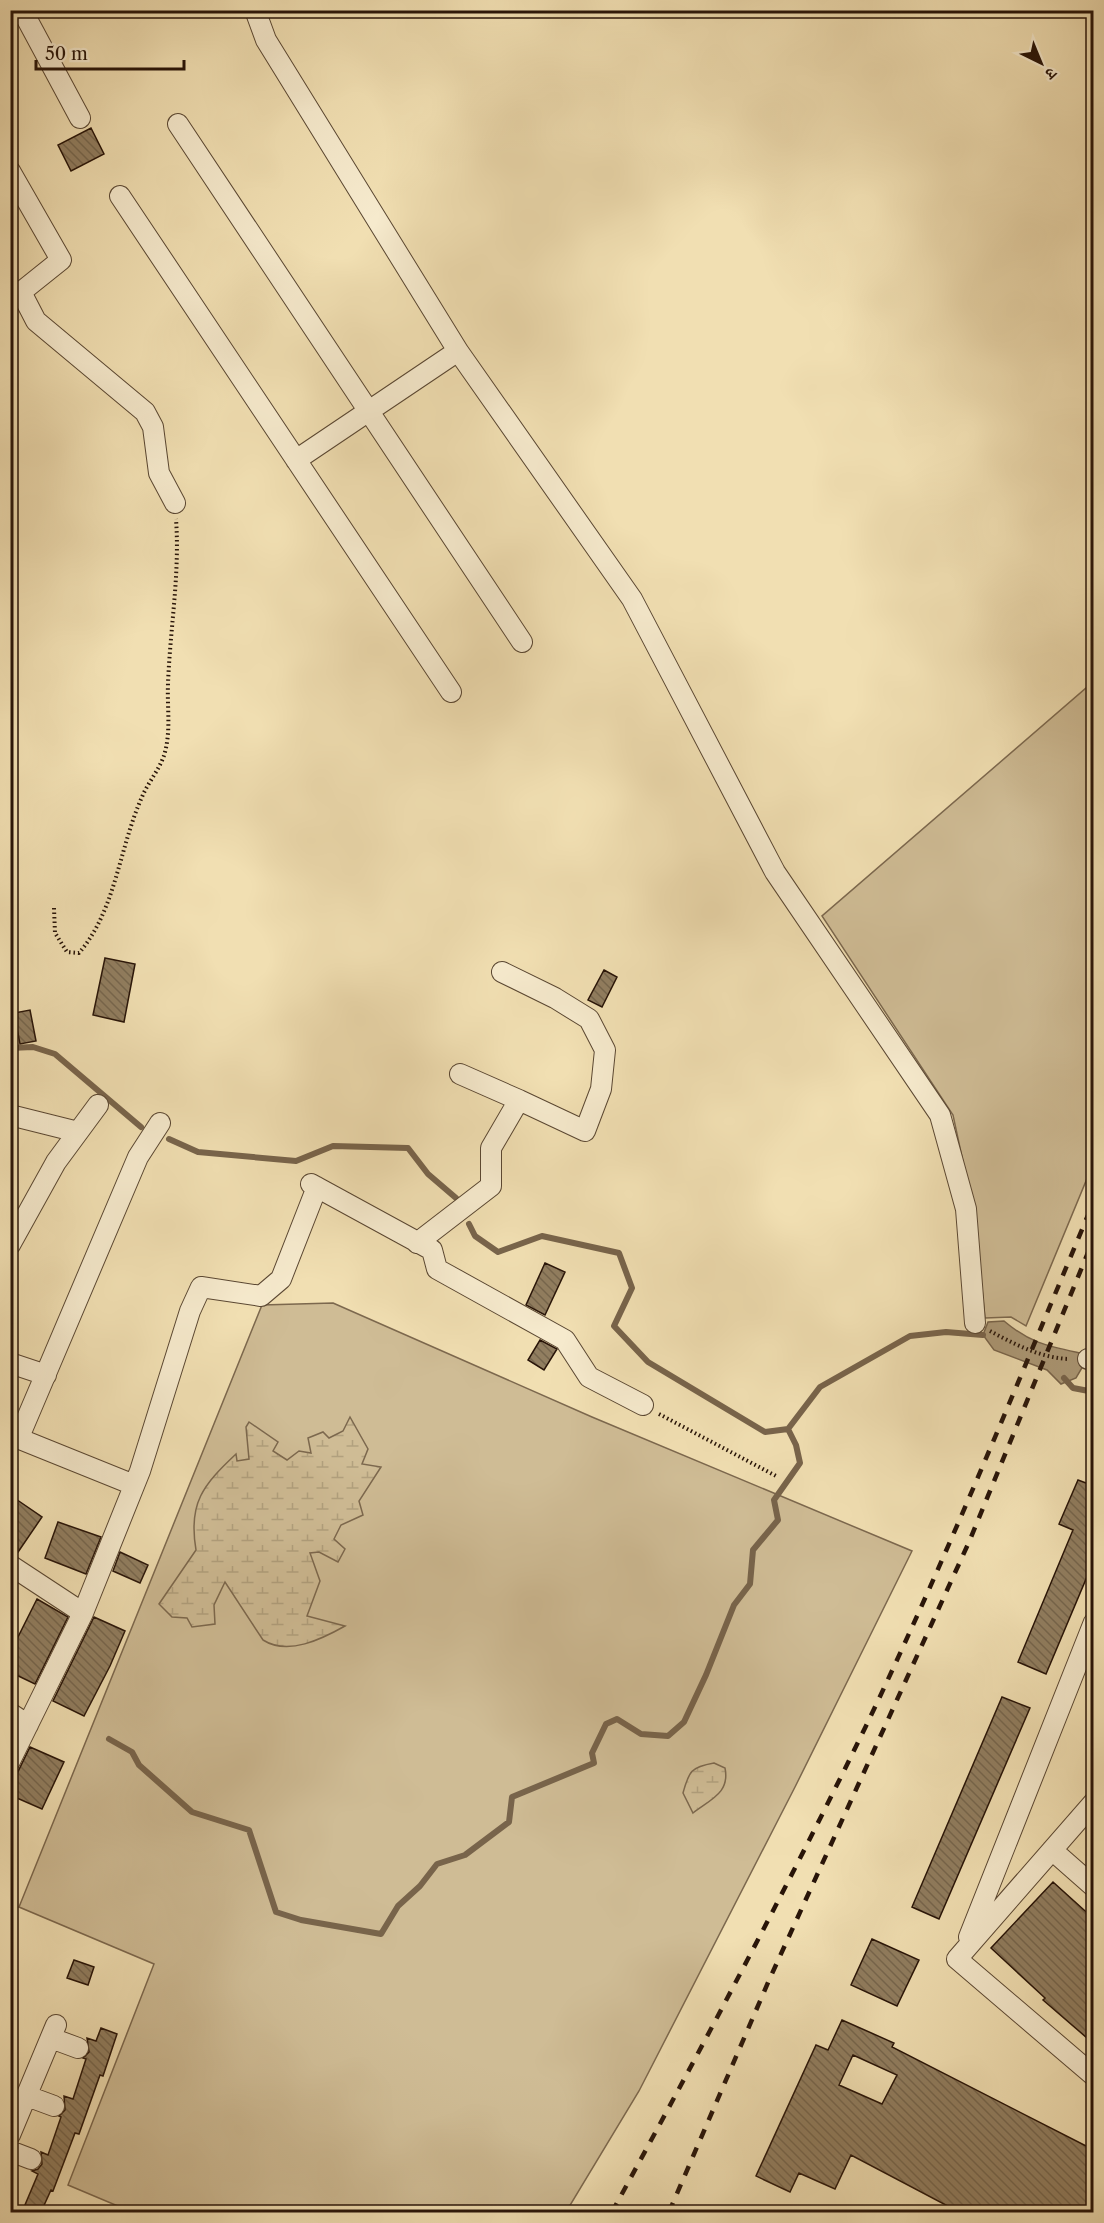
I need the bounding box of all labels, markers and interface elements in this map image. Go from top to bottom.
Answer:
scale bar [36,33,184,71]
north arrow [1011,33,1071,93]
text: 50 m [45,43,88,65]
text: उ [1040,63,1062,85]

